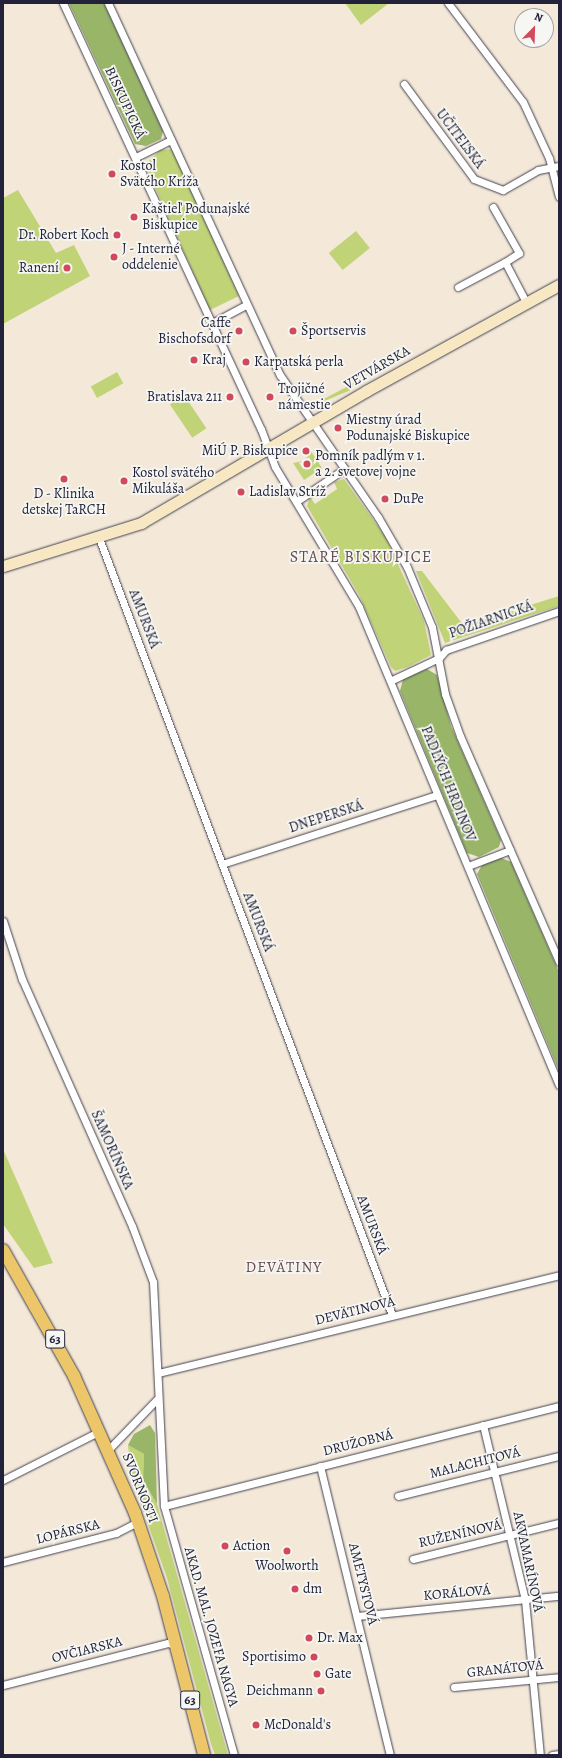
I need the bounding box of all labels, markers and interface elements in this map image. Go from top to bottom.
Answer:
north arrow [514,8,554,48]
text: N [532,9,545,26]
street label: BISKUPICKÁ [101,64,149,142]
street label: UČITEĽSKÁ [432,106,488,172]
place label: Kostol Svätého Kríža [120,158,199,190]
marker: Kostol Svätého Kríža [107,169,117,179]
place label: Kaštieľ Podunajské Biskupice [142,201,250,234]
marker: Kaštieľ Podunajské Biskupice [129,212,139,222]
place label: Dr. Robert Koch [18,227,109,243]
marker: Dr. Robert Koch [112,230,122,240]
place label: J - Interné oddelenie [122,241,180,274]
marker: J - Interné oddelenie [109,252,119,262]
place label: Ranení [19,260,59,276]
marker: Ranení [62,263,72,273]
place label: Caffe Bischofsdorf [158,315,231,348]
place label: Športservis [301,323,366,339]
marker: Caffe Bischofsdorf [234,326,244,336]
marker: Športservis [288,326,298,336]
street label: VETVÁRSKA [341,342,413,394]
place label: Kraj [202,352,226,368]
place label: Karpatská perla [254,354,344,370]
marker: Kraj [189,355,199,365]
marker: Karpatská perla [241,357,251,367]
place label: Trojičné námestie [278,381,331,414]
place label: Bratislava 211 [147,389,222,405]
marker: Bratislava 211 [225,392,235,402]
marker: Trojičné námestie [265,392,275,402]
place label: Miestny úrad Podunajské Biskupice [346,412,470,444]
marker: Miestny úrad Podunajské Biskupice [333,423,343,433]
place label: MiÚ P. Biskupice [201,443,298,459]
marker: MiÚ P. Biskupice [301,446,311,456]
place label: Pomník padlým v 1. a 2. svetovej vojne [315,448,426,480]
marker: Pomník padlým v 1. a 2. svetovej vojne [302,459,312,469]
place label: Kostol svätého Mikuláša [132,465,214,498]
marker: D - Klinika detskej TaRCH [59,474,69,484]
marker: Kostol svätého Mikuláša [119,476,129,486]
place label: Ladislav Stríž [249,484,326,500]
place label: D - Klinika detskej TaRCH [22,486,106,518]
marker: Ladislav Stríž [236,487,246,497]
place label: DuPe [393,491,424,507]
marker: DuPe [380,494,390,504]
district label: STARÉ BISKUPICE [290,547,432,567]
street label: AMURSKÁ [125,587,163,651]
street label: POŽIARNICKÁ [447,598,535,642]
street label: PADLÝCH HRDINOV [417,724,479,844]
street label: DNEPERSKÁ [287,797,365,837]
street label: AMURSKÁ [239,890,277,954]
street label: ŠAMORÍNSKA [87,1108,137,1192]
street label: AMURSKÁ [353,1193,391,1257]
district label: DEVÄTINY [246,1259,322,1277]
street label: DEVÄTINOVÁ [313,1293,397,1329]
road number: 63 [45,1328,65,1350]
street label: DRUŽOBNÁ [321,1426,395,1460]
street label: MALACHITOVÁ [428,1444,522,1482]
street label: SVORNOSTI [118,1451,162,1525]
street label: AKVAMARÍNOVÁ [509,1510,547,1614]
street label: LOPÁRSKA [34,1516,102,1548]
street label: RUŽENÍNOVÁ [417,1516,503,1552]
place label: Action [233,1538,270,1554]
marker: Action [220,1541,230,1551]
street label: AMETYSTOVÁ [345,1541,381,1627]
street label: AKAD. MAL. JOZEFA NAGYA [180,1545,242,1709]
marker: Woolworth [282,1546,292,1556]
place label: Woolworth [255,1558,319,1574]
place label: dm [303,1581,322,1597]
street label: KORÁLOVÁ [423,1582,491,1604]
marker: dm [290,1584,300,1594]
place label: Dr. Max [317,1630,363,1646]
street label: OVČIARSKA [50,1633,124,1667]
marker: Dr. Max [304,1633,314,1643]
place label: Sportisimo [242,1649,306,1665]
marker: Sportisimo [309,1652,319,1662]
street label: GRANÁTOVÁ [466,1657,544,1681]
place label: Gate [325,1666,352,1682]
marker: Gate [312,1669,322,1679]
place label: Deichmann [246,1683,313,1699]
marker: Deichmann [316,1686,326,1696]
road number: 63 [180,1689,200,1711]
place label: McDonald's [264,1717,331,1733]
marker: McDonald's [251,1720,261,1730]

